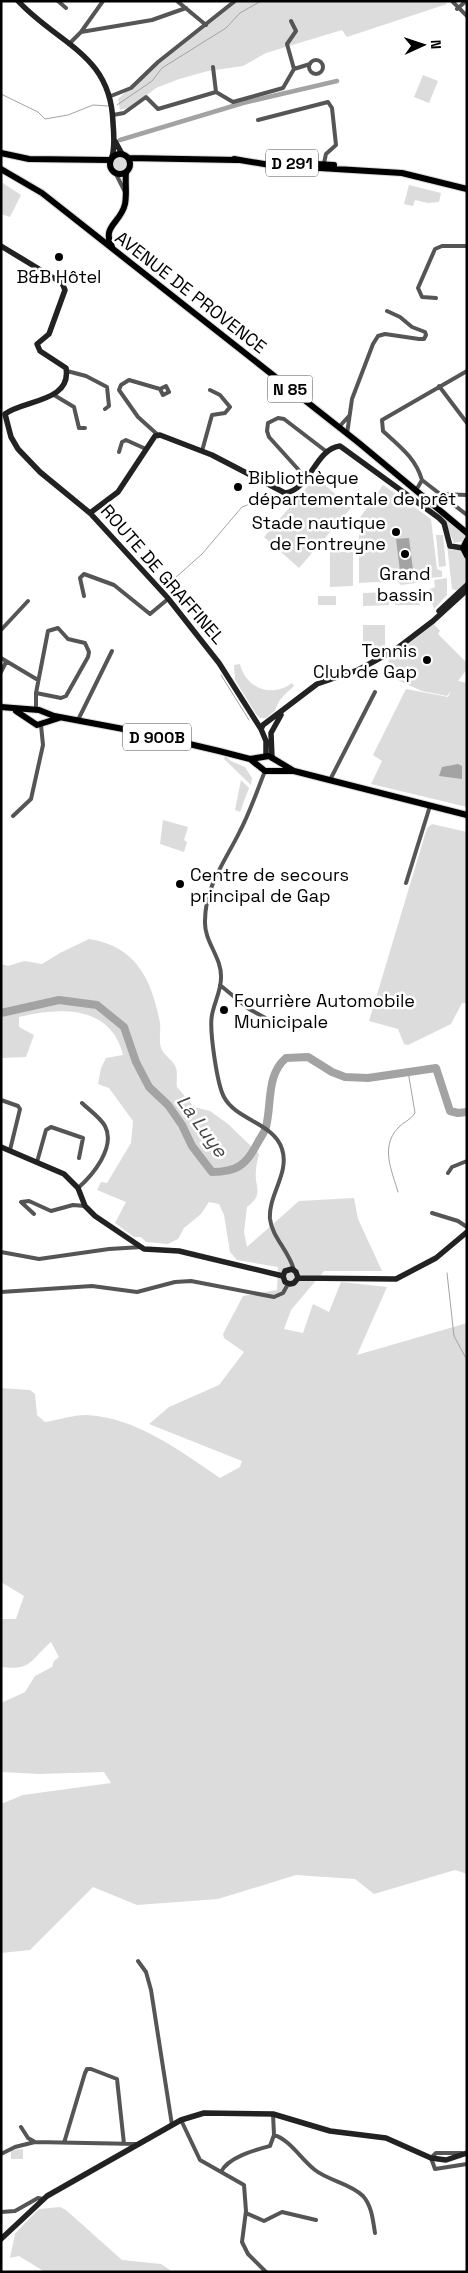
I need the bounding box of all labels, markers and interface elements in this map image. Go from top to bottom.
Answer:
north arrow [398,20,448,70]
text: N [427,39,445,49]
road number: D 291 [266,150,318,177]
street label: AVENUE DE PROVENCE [111,226,271,358]
marker: B&B Hôtel [53,251,65,263]
place label: B&B Hôtel [17,265,101,288]
road number: N 85 [268,376,312,402]
place label: Bibliothèque départementale de prêt [248,466,456,510]
marker: Bibliothèque départementale de prêt [232,481,244,493]
street label: ROUTE DE GRAFFINEL [96,499,230,649]
place label: Stade nautique de Fontreyne [252,511,386,555]
marker: Stade nautique de Fontreyne [390,526,402,538]
marker: Grand bassin [399,548,411,560]
place label: Grand bassin [377,562,433,606]
place label: Tennis Club de Gap [313,639,417,683]
marker: Tennis Club de Gap [421,654,433,666]
road number: D 900B [123,724,191,750]
place label: Centre de secours principal de Gap [190,863,349,907]
marker: Centre de secours principal de Gap [174,878,186,890]
place label: Fourrière Automobile Municipale [234,989,415,1033]
marker: Fourrière Automobile Municipale [218,1004,230,1016]
water label: La Luye [171,1090,233,1163]

